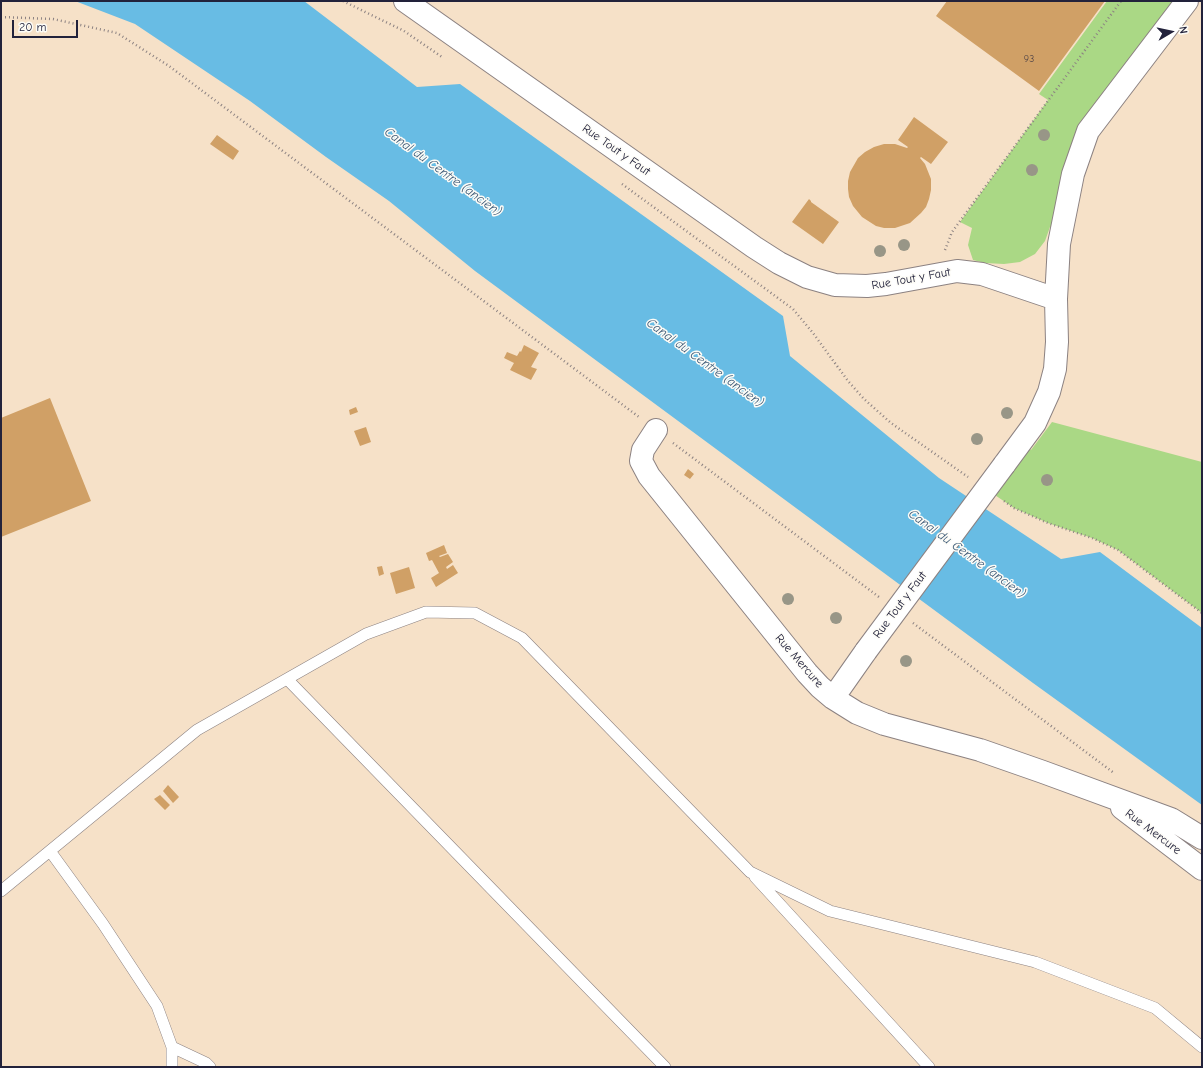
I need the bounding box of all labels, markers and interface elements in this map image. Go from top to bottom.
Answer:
scale bar [14,12,80,38]
north arrow [1151,12,1191,52]
text: 20 m [19,20,47,34]
text: N [1176,25,1190,35]
house number: 93 [1024,53,1034,65]
street label: Rue Tout y Faut [579,121,653,179]
water label: Canal du Centre (ancien) [381,124,505,220]
street label: Rue Tout y Faut [870,265,952,293]
water label: Canal du Centre (ancien) [643,315,767,411]
water label: Canal du Centre (ancien) [905,506,1029,602]
street label: Rue Tout y Faut [870,569,930,641]
street label: Rue Mercure [772,631,826,691]
street label: Rue Mercure [1122,806,1184,858]

